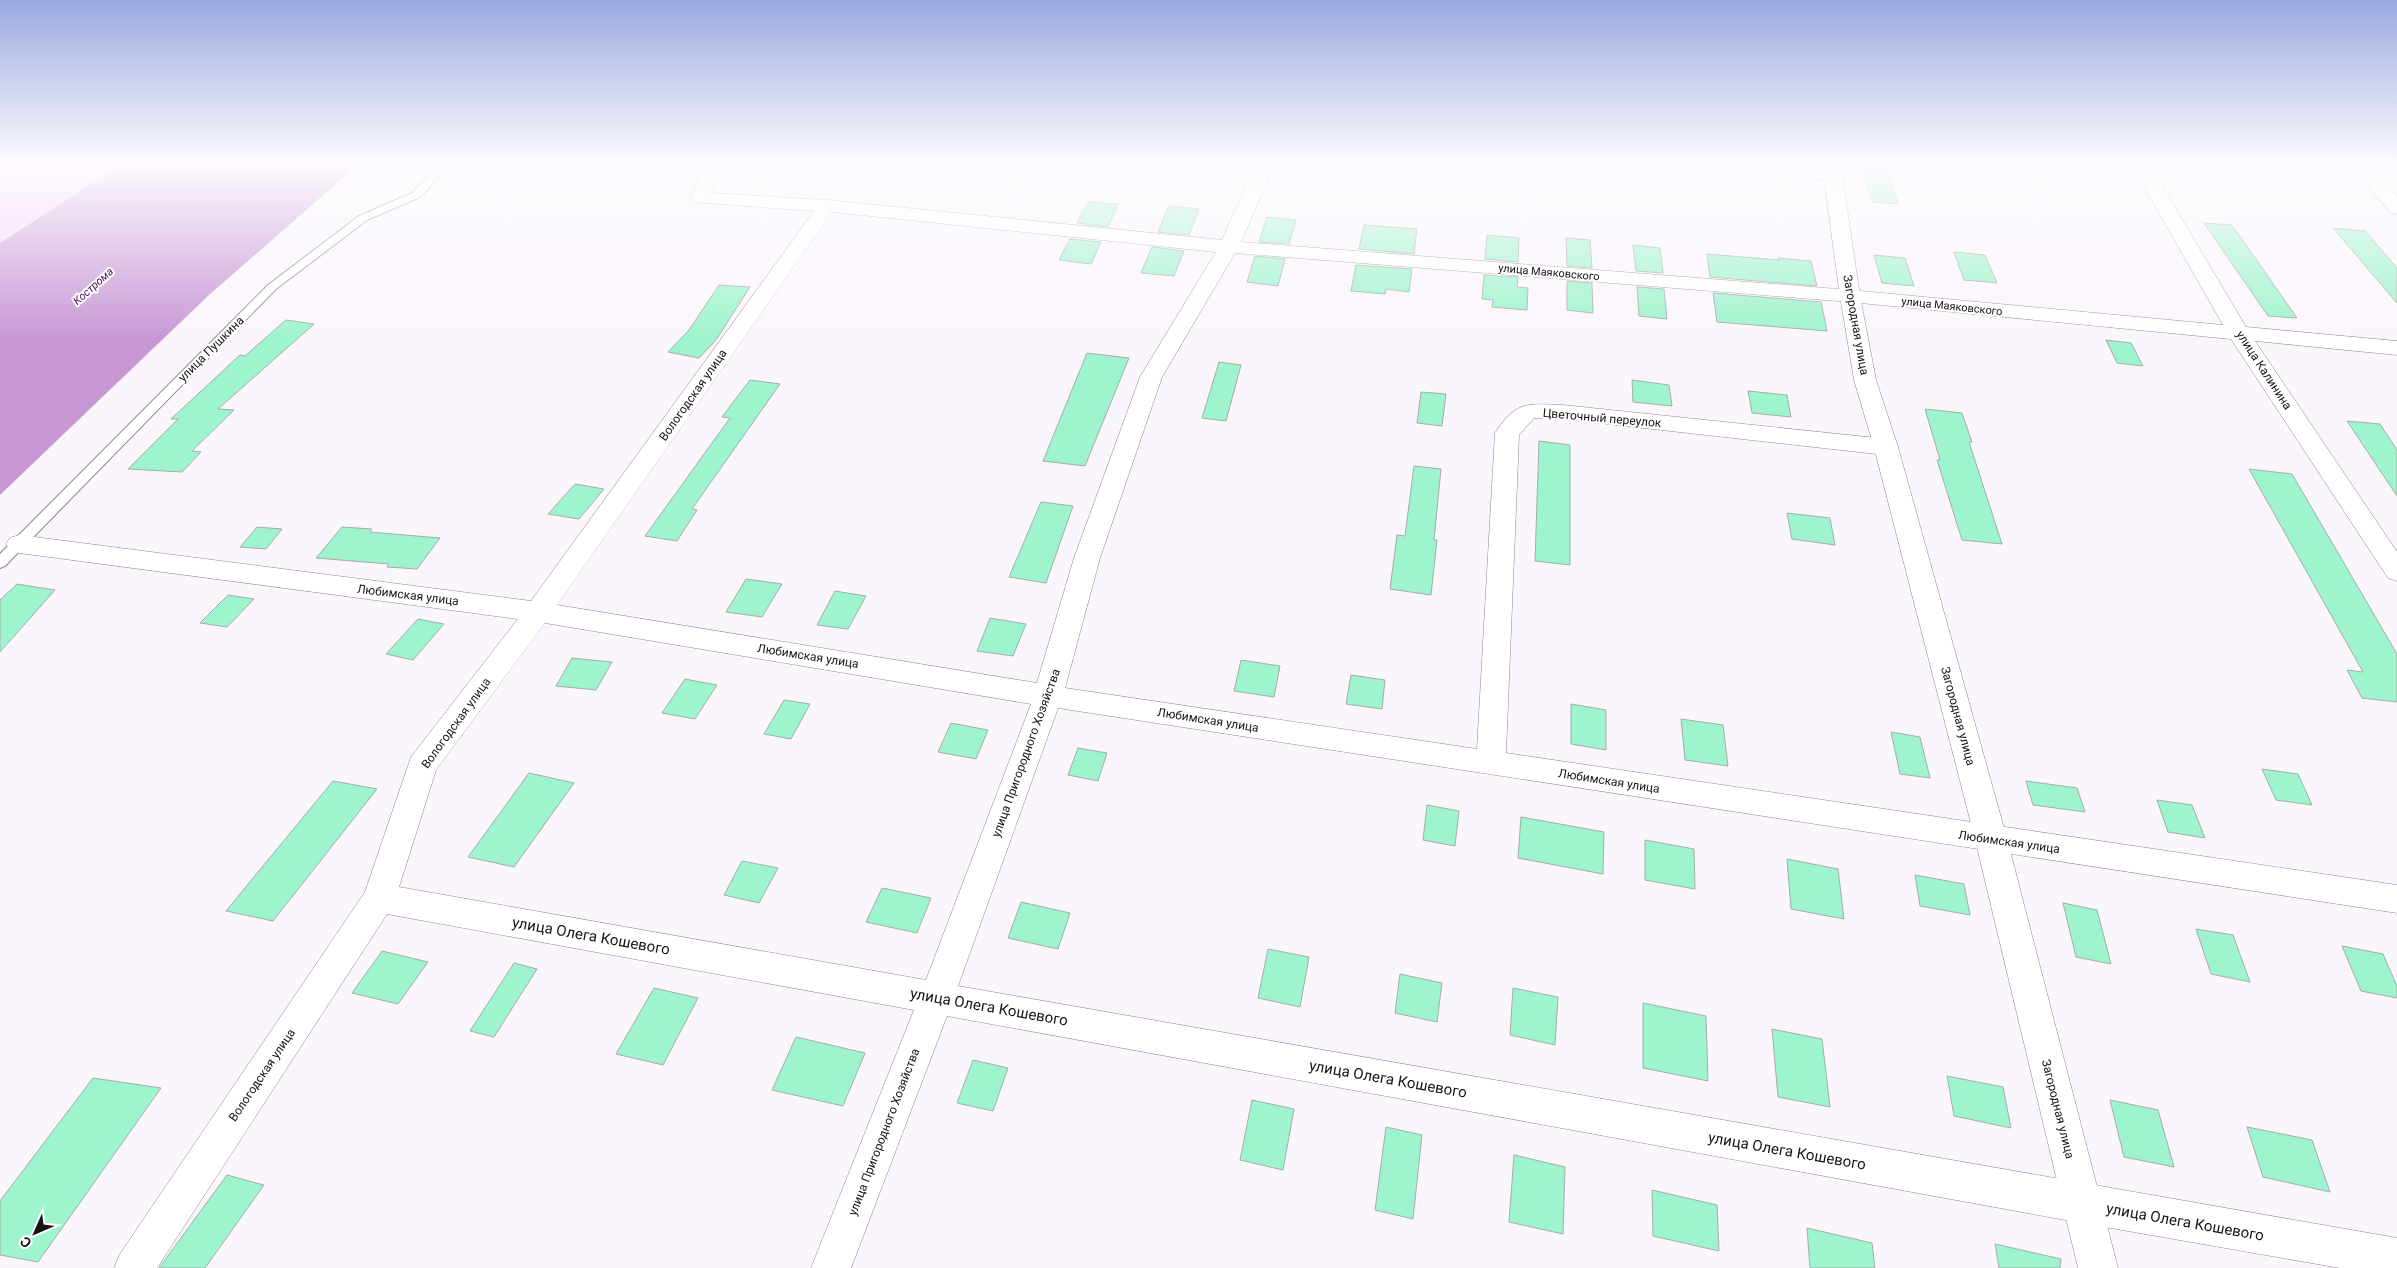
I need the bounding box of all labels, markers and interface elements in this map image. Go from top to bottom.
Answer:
street label: улица Маяковского [1498,262,1600,283]
water label: Кострома [71,265,116,308]
street label: Загородная улица [1840,274,1872,376]
street label: улица Маяковского [1901,295,2003,318]
street label: улица Пушкина [175,313,247,385]
street label: улица Калинина [2233,328,2295,412]
street label: Вологодская улица [656,347,730,443]
street label: Цветочный переулок [1542,406,1662,430]
street label: Любимская улица [356,582,460,608]
street label: Любимская улица [756,641,860,671]
street label: Загородная улица [1938,665,1978,767]
street label: улица Пригородного Хозяйства [989,667,1063,839]
street label: Вологодская улица [418,675,494,771]
street label: Любимская улица [1156,705,1260,735]
street label: Любимская улица [1557,766,1661,796]
street label: Любимская улица [1957,828,2061,856]
street label: улица Олега Кошевого [511,913,671,959]
street label: улица Олега Кошевого [909,984,1069,1030]
street label: Вологодская улица [226,1026,298,1124]
street label: улица Пригородного Хозяйства [846,1046,922,1218]
street label: улица Олега Кошевого [1308,1056,1468,1102]
street label: Загородная улица [2039,1058,2077,1160]
street label: улица Олега Кошевого [1707,1128,1867,1174]
street label: улица Олега Кошевого [2105,1199,2265,1245]
north arrow [10,1208,60,1258]
text: С [17,1233,35,1251]

